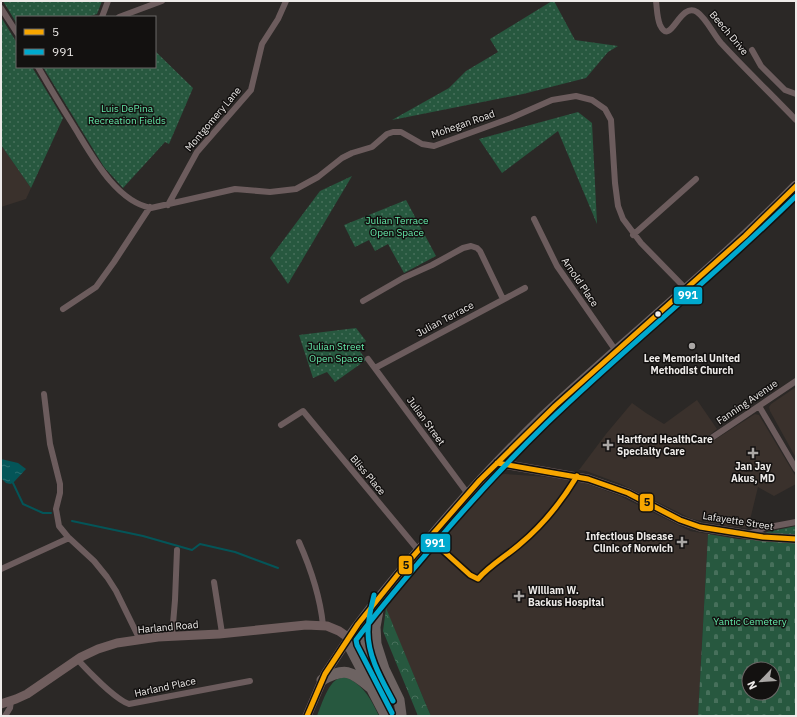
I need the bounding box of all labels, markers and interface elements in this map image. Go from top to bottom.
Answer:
street label: Beech Drive [707,8,752,58]
legend [16,16,156,68]
text: 5 [52,24,59,39]
text: 991 [52,44,74,59]
street label: Montgomery Lane [182,84,244,154]
park label: Luis DePina Recreation Fields [88,102,166,127]
street label: Mohegan Road [429,107,497,141]
park label: Julian Terrace Open Space [365,214,429,239]
street label: Arnold Place [559,255,602,310]
line badge: 991 [673,286,703,305]
text: 991 [678,288,698,302]
street label: Julian Terrace [414,298,476,340]
unlabelled marker [653,309,663,319]
park label: Julian Street Open Space [308,340,365,365]
marker: Lee Memorial United Methodist Church [687,341,697,351]
place label: Lee Memorial United Methodist Church [644,352,740,377]
street label: Fanning Avenue [714,376,781,427]
street label: Julian Street [404,394,448,448]
place label: Hartford HealthCare Specialty Care [617,433,713,458]
marker: Hartford HealthCare Specialty Care [602,439,614,451]
marker: Jan Jay Akus, MD [747,447,759,459]
street label: Bliss Place [347,452,389,498]
place label: Jan Jay Akus, MD [731,460,775,485]
line badge: 5 [639,493,654,512]
text: 5 [644,495,651,509]
street label: Lafayette Street [702,509,775,533]
place label: Infectious Disease Clinic of Norwich [586,530,673,555]
line badge: 991 [420,533,451,553]
text: 991 [425,536,445,550]
marker: Infectious Disease Clinic of Norwich [676,536,688,548]
line badge: 5 [398,555,413,575]
text: 5 [403,558,410,572]
place label: William W. Backus Hospital [528,584,604,609]
marker: William W. Backus Hospital [513,590,525,602]
park label: Yantic Cemetery [713,615,787,628]
street label: Harland Road [137,618,199,636]
north arrow [741,661,781,701]
street label: Harland Place [133,674,197,700]
text: N [744,679,760,692]

